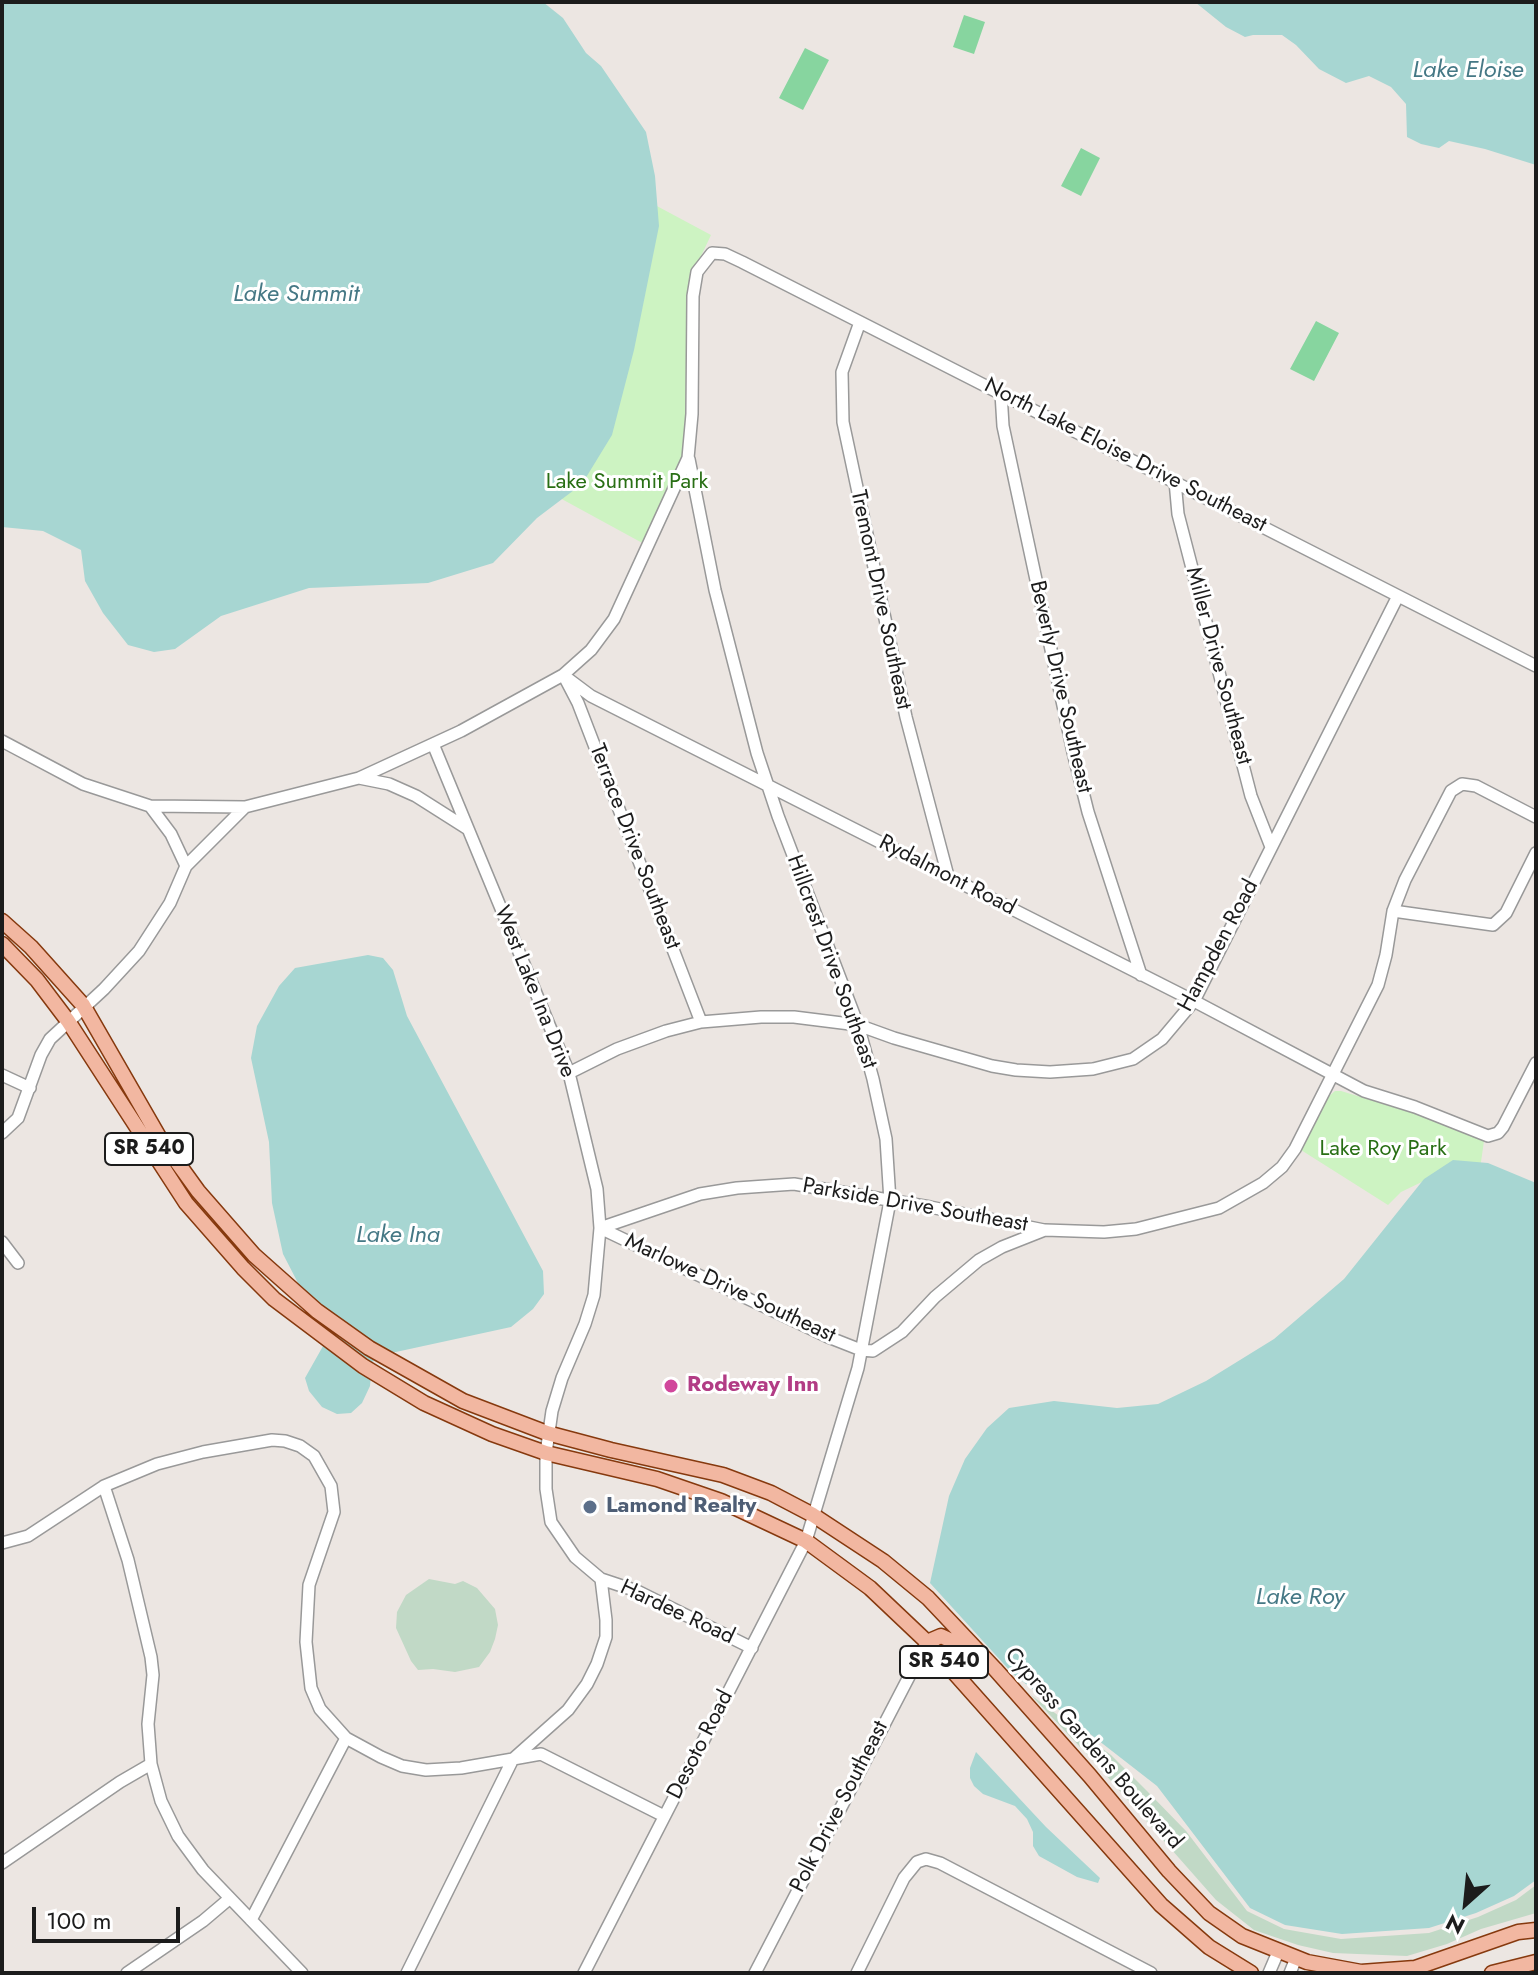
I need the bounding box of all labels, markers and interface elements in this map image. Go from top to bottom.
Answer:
water label: Lake Eloise [1412,57,1524,85]
water label: Lake Summit [233,281,359,309]
street label: North Lake Eloise Drive Southeast [979,373,1271,539]
park label: Lake Summit Park [546,470,708,496]
street label: Tremont Drive Southeast [844,488,916,712]
street label: Miller Drive Southeast [1179,564,1257,768]
street label: Beverly Drive Southeast [1023,578,1097,796]
street label: Terrace Drive Southeast [583,741,685,953]
street label: Rydalmont Road [874,830,1020,922]
street label: Hillcrest Drive Southeast [780,852,882,1072]
street label: Hampden Road [1173,876,1265,1016]
street label: West Lake Ina Drive [488,902,580,1082]
road number: SR 540 [105,1133,193,1165]
park label: Lake Roy Park [1319,1137,1447,1163]
street label: Parkside Drive Southeast [800,1173,1030,1239]
water label: Lake Ina [356,1222,440,1250]
street label: Marlowe Drive Southeast [621,1229,839,1349]
place label: Rodeway Inn [687,1373,819,1399]
marker: Rodeway Inn [662,1377,680,1395]
place label: Lamond Realty [606,1494,756,1520]
marker: Lamond Realty [581,1498,599,1516]
street label: Hardee Road [616,1575,738,1651]
water label: Lake Roy [1256,1584,1344,1612]
street label: Cypress Gardens Boulevard [998,1643,1188,1855]
road number: SR 540 [900,1646,988,1678]
street label: Desoto Road [662,1686,740,1804]
street label: Polk Drive Southeast [785,1717,895,1897]
north arrow [1426,1863,1506,1943]
scale bar [36,1891,184,1941]
text: 100 m [46,1903,112,1938]
text: N [1440,1906,1470,1943]

